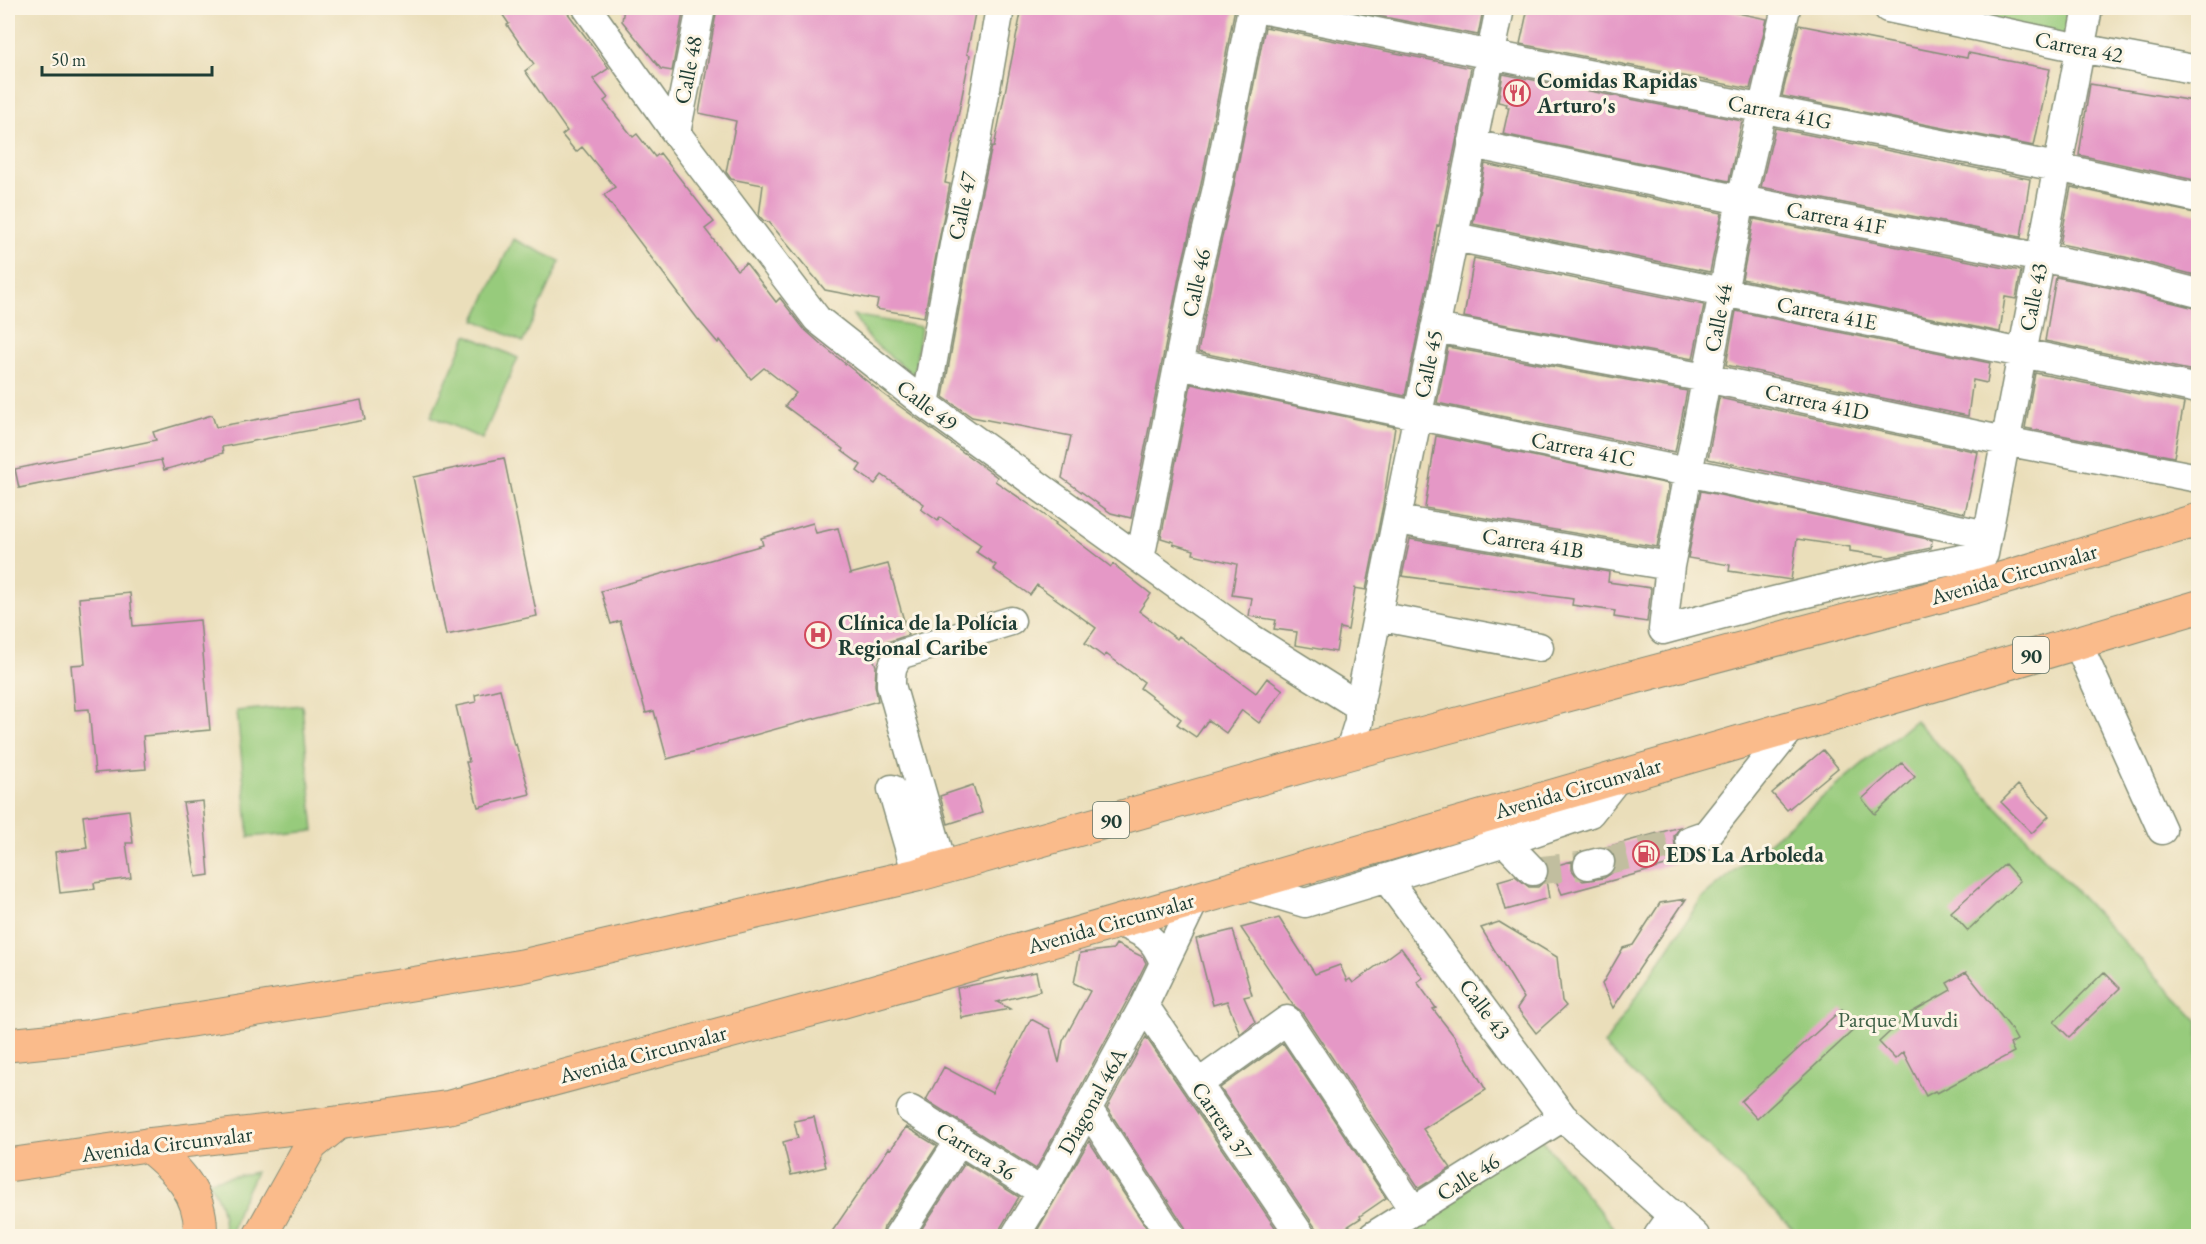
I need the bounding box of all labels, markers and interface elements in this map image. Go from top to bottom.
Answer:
street label: Carrera 42 [2032,24,2126,70]
street label: Calle 48 [667,33,709,107]
scale bar [42,39,212,77]
text: 50 m [51,48,86,71]
place label: Comidas Rapidas Arturo's [1536,66,1698,120]
restaurant icon: Comidas Rapidas Arturo's [1502,78,1532,108]
street label: Carrera 41G [1726,88,1834,136]
street label: Calle 47 [941,169,983,243]
street label: Carrera 41F [1784,194,1888,242]
street label: Calle 46 [1175,246,1217,320]
street label: Calle 43 [2012,260,2054,334]
street label: Calle 44 [1697,281,1739,355]
street label: Carrera 41E [1774,289,1880,337]
street label: Calle 45 [1407,327,1449,401]
street label: Calle 49 [891,373,964,438]
street label: Carrera 41D [1762,377,1872,427]
street label: Carrera 41C [1529,425,1637,473]
street label: Carrera 41B [1480,521,1586,565]
street label: Avenida Circunvalar [1926,536,2101,612]
place label: Clínica de la Polícia Regional Caribe [838,608,1018,662]
hospital icon: Clínica de la Polícia Regional Caribe [803,620,833,650]
road number: 90 [2013,637,2049,673]
street label: Avenida Circunvalar [1490,750,1665,826]
road number: 90 [1093,802,1129,838]
fuel station icon: EDS La Arboleda [1631,839,1661,869]
place label: EDS La Arboleda [1666,840,1824,869]
street label: Avenida Circunvalar [1023,885,1198,961]
street label: Calle 43 [1453,973,1517,1045]
park label: Parque Muvdi [1838,1005,1958,1034]
street label: Avenida Circunvalar [555,1018,731,1091]
street label: Diagonal 46A [1051,1042,1134,1159]
street label: Carrera 37 [1185,1076,1259,1166]
street label: Carrera 36 [930,1115,1022,1187]
street label: Avenida Circunvalar [79,1119,255,1169]
street label: Calle 46 [1431,1146,1505,1208]

